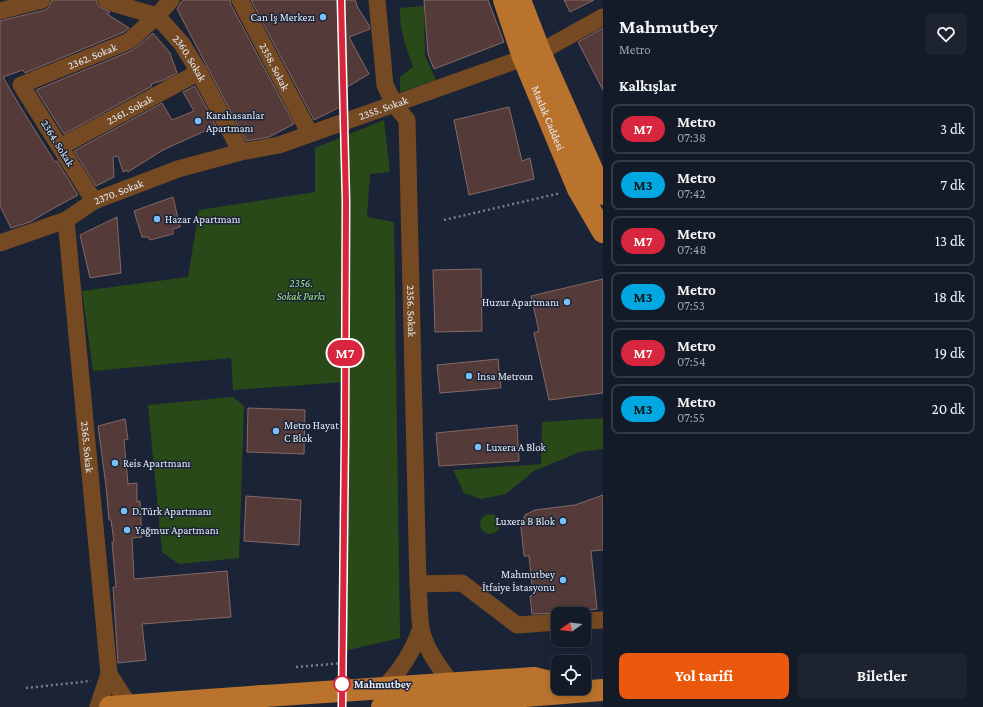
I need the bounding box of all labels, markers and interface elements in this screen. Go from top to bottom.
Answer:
place label: Can Iş Merkezı [250,11,315,24]
marker: Can Iş Merkezı [318,12,328,22]
button: heart [925,13,967,55]
text: Mahmutbey [619,16,718,37]
street label: 2360. Sokak [171,32,209,84]
street label: 2362. Sokak [66,40,119,71]
street label: 2358. Sokak [257,41,292,93]
text: Metro [619,42,651,57]
text: Kalkışlar [619,78,676,94]
street label: Maslak Caddesi [530,84,567,152]
street label: 2361. Sokak [104,92,155,127]
street label: 2355. Sokak [357,93,410,122]
place label: Karahasanlar Apartmanı [206,109,264,135]
text: Metro [677,114,716,130]
marker: Karahasanlar Apartmanı [193,116,203,126]
street label: 2364. Sokak [39,118,77,169]
text: M7 [634,121,652,137]
text: 3 dk [940,121,965,137]
text: 07:38 [677,130,706,145]
text: Metro [677,170,716,186]
street label: 2370. Sokak [92,177,146,207]
text: M3 [633,177,653,193]
text: 7 dk [940,177,965,193]
text: 07:42 [677,186,706,201]
place label: Hazar Apartmanı [165,213,241,226]
marker: Hazar Apartmanı [152,214,162,224]
text: Metro [677,226,716,242]
text: M7 [634,233,652,249]
text: 13 dk [935,233,965,249]
text: 07:48 [677,242,706,257]
park label: 2356. Sokak Parkı [277,277,325,302]
text: Metro [677,282,716,298]
street label: 2356. Sokak [405,285,418,338]
text: M3 [633,289,653,305]
text: 18 dk [934,289,965,305]
place label: Huzur Apartmanı [482,296,559,309]
marker: Huzur Apartmanı [562,297,572,307]
text: 07:53 [677,298,705,313]
text: Metro [677,338,716,354]
line badge: M7 [327,340,363,366]
text: M7 [336,345,354,361]
text: M7 [634,345,652,361]
text: 19 dk [935,345,965,361]
text: 07:54 [677,354,706,369]
place label: Insa Metroın [477,370,533,382]
marker: Insa Metroın [464,371,474,381]
text: Metro [677,394,716,410]
text: M3 [633,401,653,417]
text: 20 dk [931,401,965,417]
text: 07:55 [677,410,705,425]
place label: Metro Hayat C Blok [284,419,339,444]
street label: 2365. Sokak [79,421,96,474]
marker: Metro Hayat C Blok [271,426,281,436]
place label: Luxera A Blok [486,441,547,453]
marker: Luxera A Blok [473,442,483,452]
place label: Reis Apartmanı [123,457,191,470]
marker: Reis Apartmanı [110,458,120,468]
place label: D.Türk Apartmanı [132,505,212,518]
marker: D.Türk Apartmanı [119,506,129,516]
place label: Luxera B Blok [495,515,556,527]
marker: Luxera B Blok [558,516,568,526]
place label: Yağmur Apartmanı [135,524,219,537]
marker: Yağmur Apartmanı [122,525,132,535]
place label: Mahmutbey İtfaiye İstasyonu [482,568,556,594]
marker: Mahmutbey İtfaiye İstasyonu [558,575,568,585]
north arrow [551,607,591,647]
map controls [551,607,591,695]
button: Yol tarifi [619,653,789,699]
button: Biletler [797,653,967,699]
button: locate [551,655,591,695]
marker: Mahmutbey [333,675,351,693]
place label: Mahmutbey [354,678,412,690]

